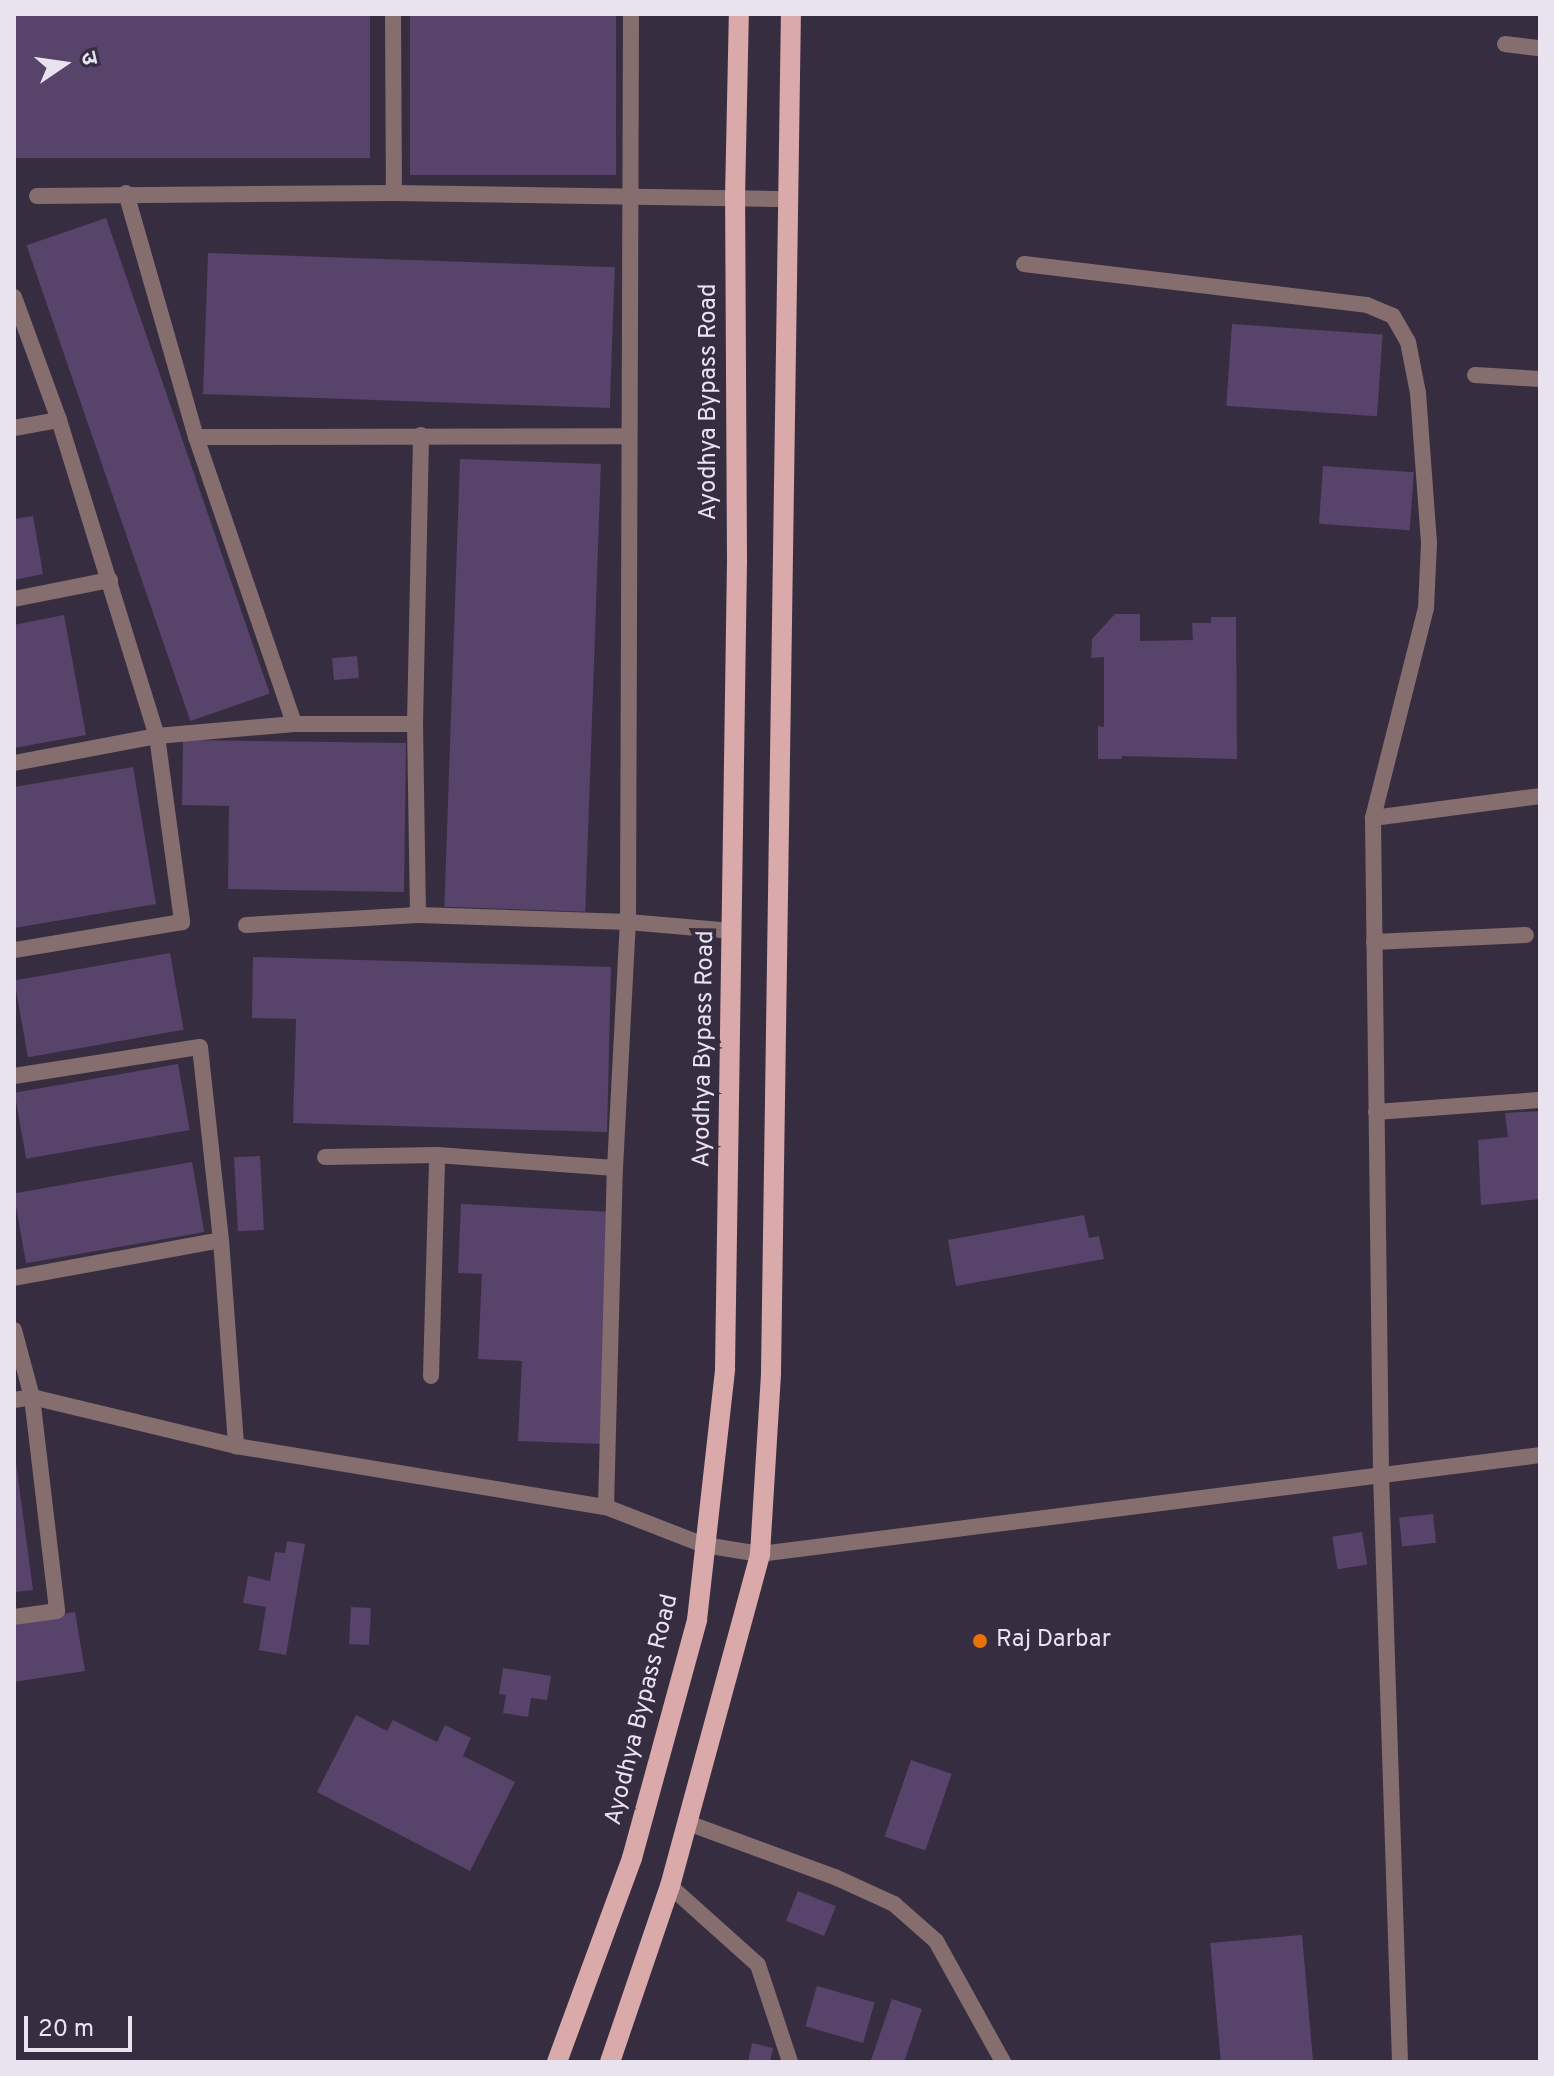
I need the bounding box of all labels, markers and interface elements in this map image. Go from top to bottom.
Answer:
north arrow [24,24,104,104]
text: उ [73,49,102,68]
street label: Ayodhya Bypass Road [696,283,724,521]
street label: Ayodhya Bypass Road [689,930,721,1168]
street label: Ayodhya Bypass Road [600,1591,686,1829]
place label: Raj Darbar [996,1627,1111,1655]
marker: Raj Darbar [971,1632,989,1650]
scale bar [28,2000,136,2050]
text: 20 m [38,2015,94,2045]

